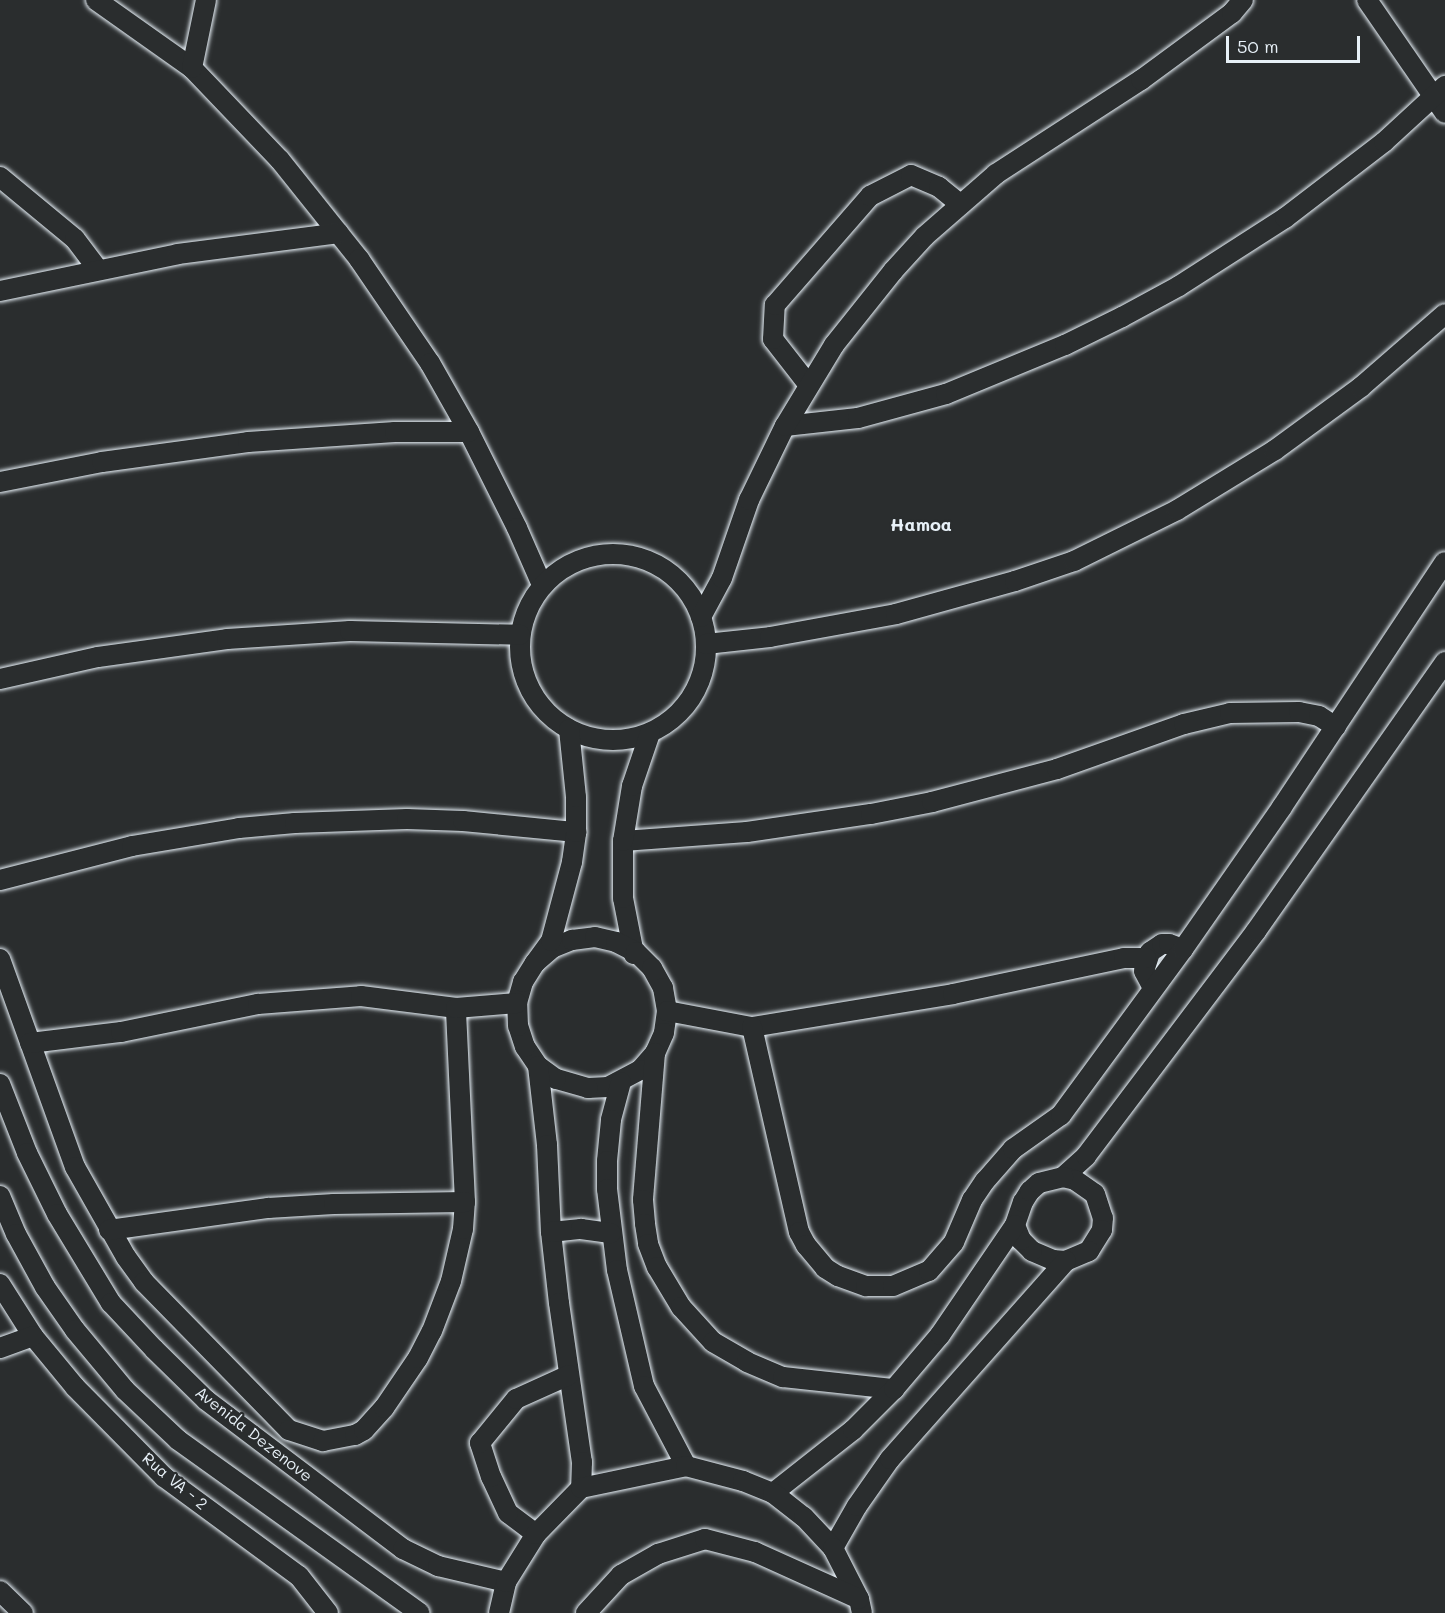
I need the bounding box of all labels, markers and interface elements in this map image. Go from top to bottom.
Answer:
scale bar [1229,24,1362,62]
text: 50 m [1237,34,1279,58]
district label: Hamoa [890,513,952,535]
street label: Avenida Dezenove [192,1382,316,1486]
street label: Rua VA - 2 [139,1448,211,1514]

